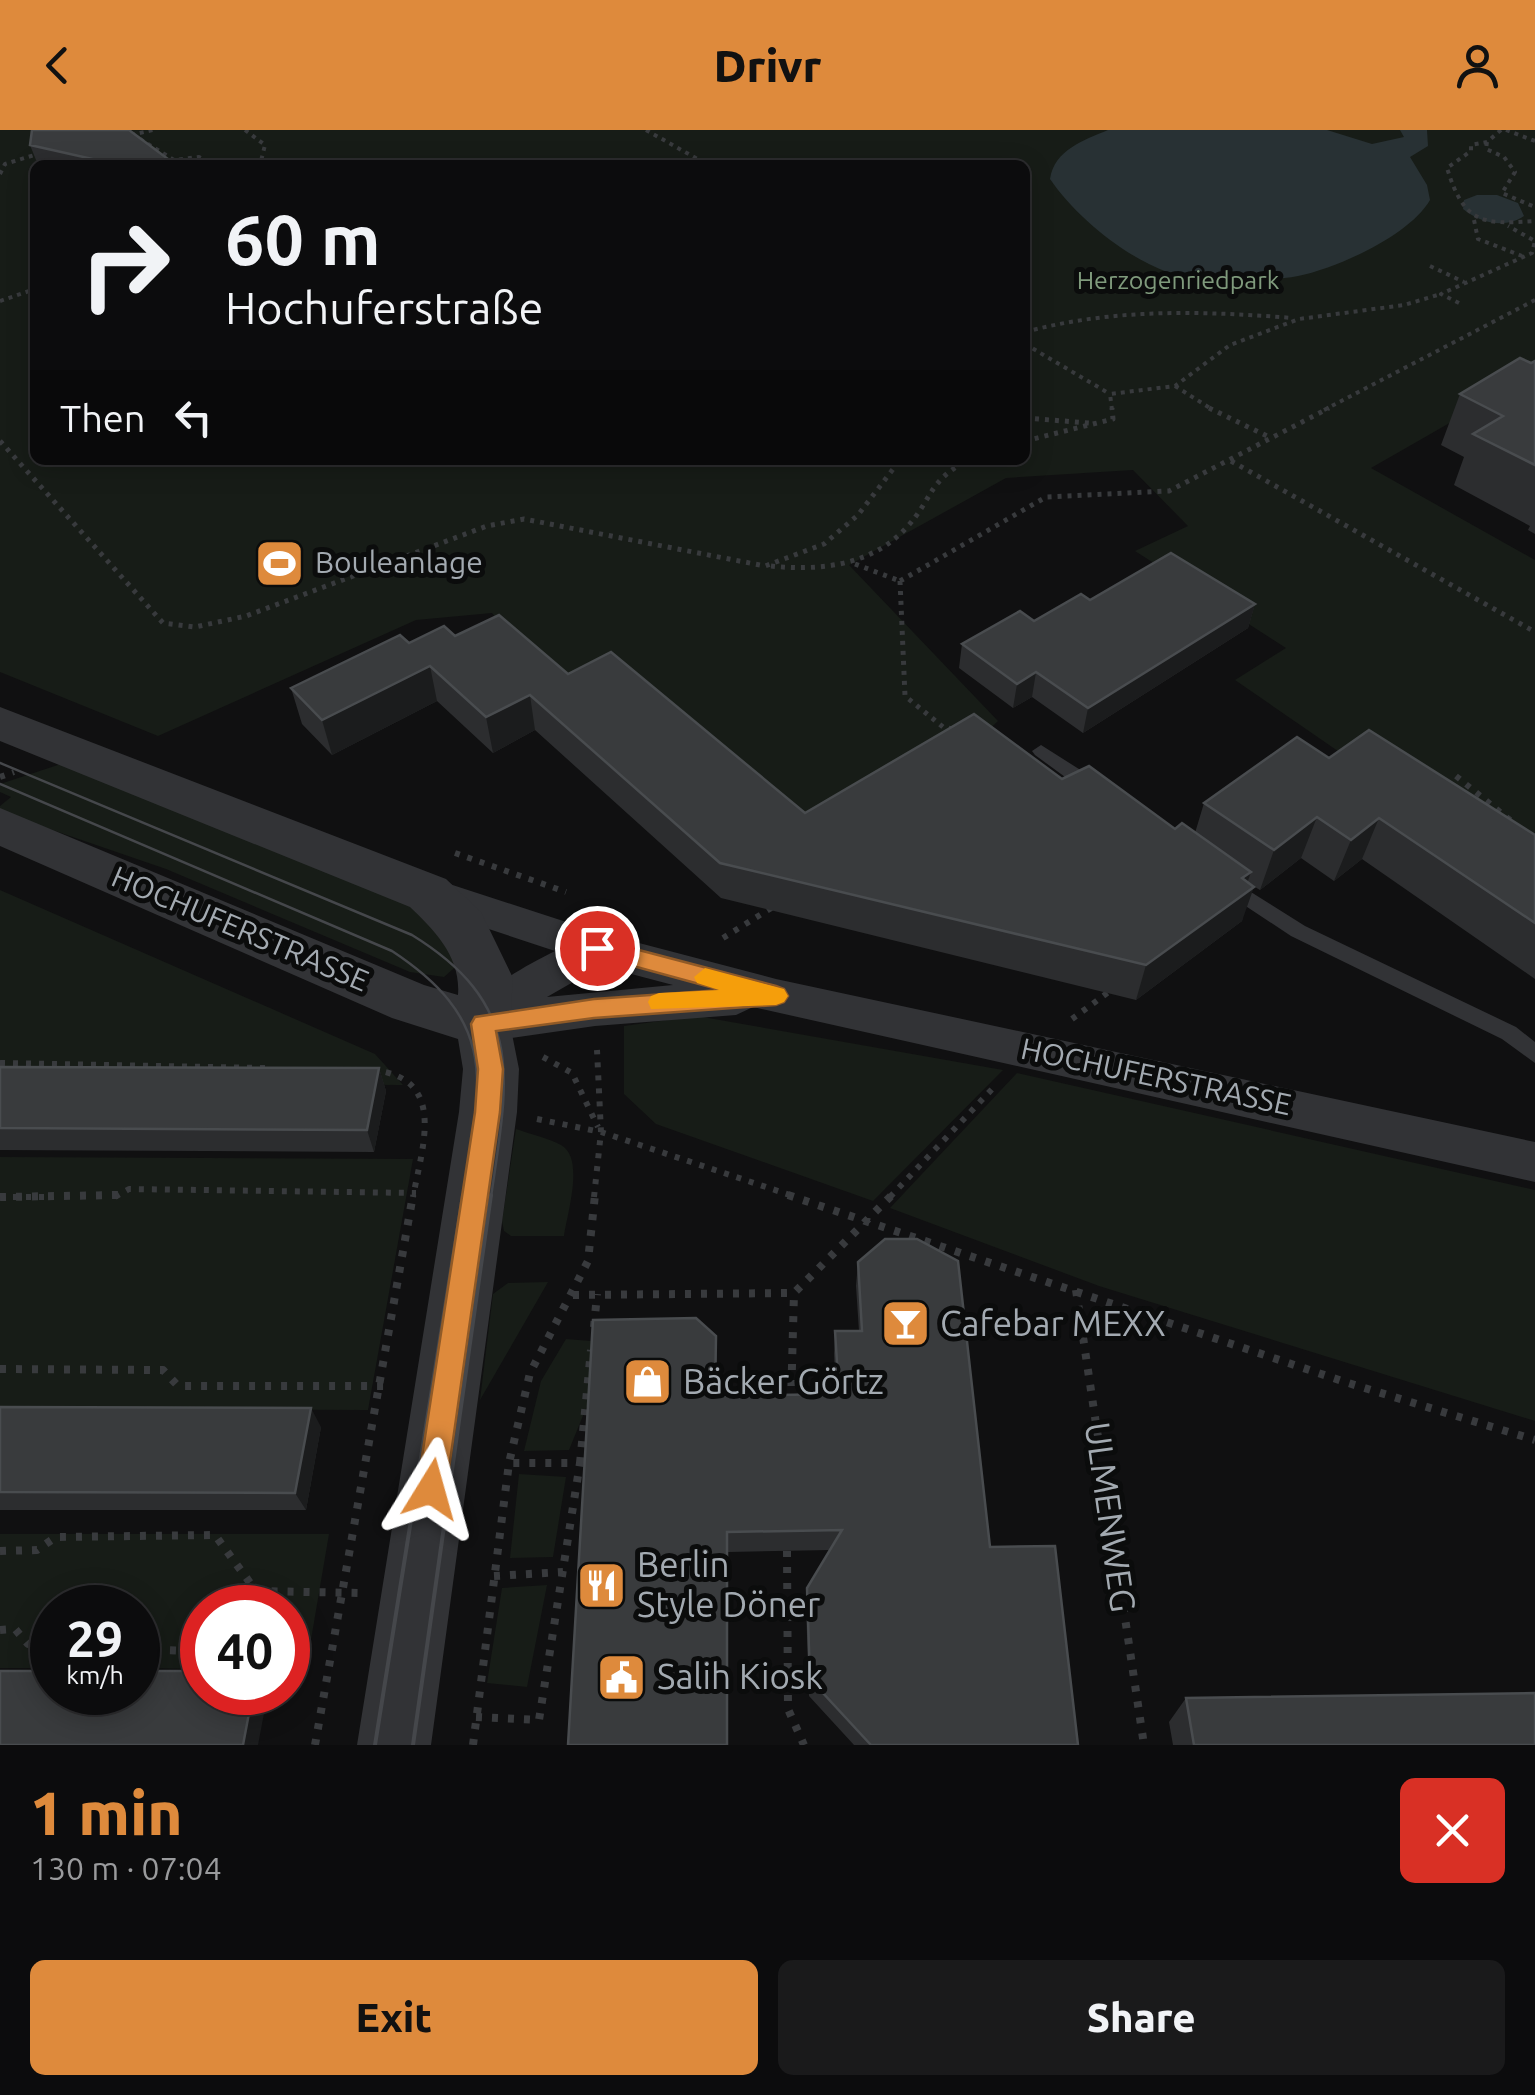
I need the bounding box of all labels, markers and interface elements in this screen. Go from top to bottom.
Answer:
icon: back [30,38,85,93]
icon: person [1450,38,1505,93]
text: Drivr [713,40,822,91]
icon: right [60,200,190,330]
text: 60 m [225,200,381,278]
park label: Herzogenriedpark [1077,266,1280,294]
text: Hochuferstraße [225,282,543,333]
icon: left [166,390,221,445]
text: Then [60,397,146,439]
sports icon: Bouleanlage [254,537,306,589]
place label: Bouleanlage [315,545,483,579]
street label: HOCHUFERSTRASSE [107,859,374,998]
pin [555,906,640,991]
icon: arrive [570,921,625,976]
street label: HOCHUFERSTRASSE [1018,1031,1294,1121]
bar icon: Cafebar MEXX [879,1298,931,1350]
place label: Cafebar MEXX [940,1303,1166,1343]
shop icon: Bäcker Görtz [622,1356,674,1408]
place label: Bäcker Görtz [683,1361,884,1401]
street label: ULMENWEG [1078,1419,1144,1614]
position arrow [379,1437,483,1541]
place label: Berlin Style Döner [637,1544,820,1624]
restaurant icon: Berlin Style Döner [576,1559,628,1611]
speed limit sign: 40 [180,1585,310,1715]
text: 29 [67,1610,123,1666]
public building icon: Salih Kiosk [596,1651,648,1703]
place label: Salih Kiosk [657,1656,823,1696]
text: km/h [66,1661,124,1689]
button: close [1400,1778,1505,1883]
text: 1 min [30,1779,183,1846]
text: 130 m · 07:04 [30,1850,222,1886]
button: Exit [30,1960,758,2075]
button: Share [778,1960,1505,2075]

